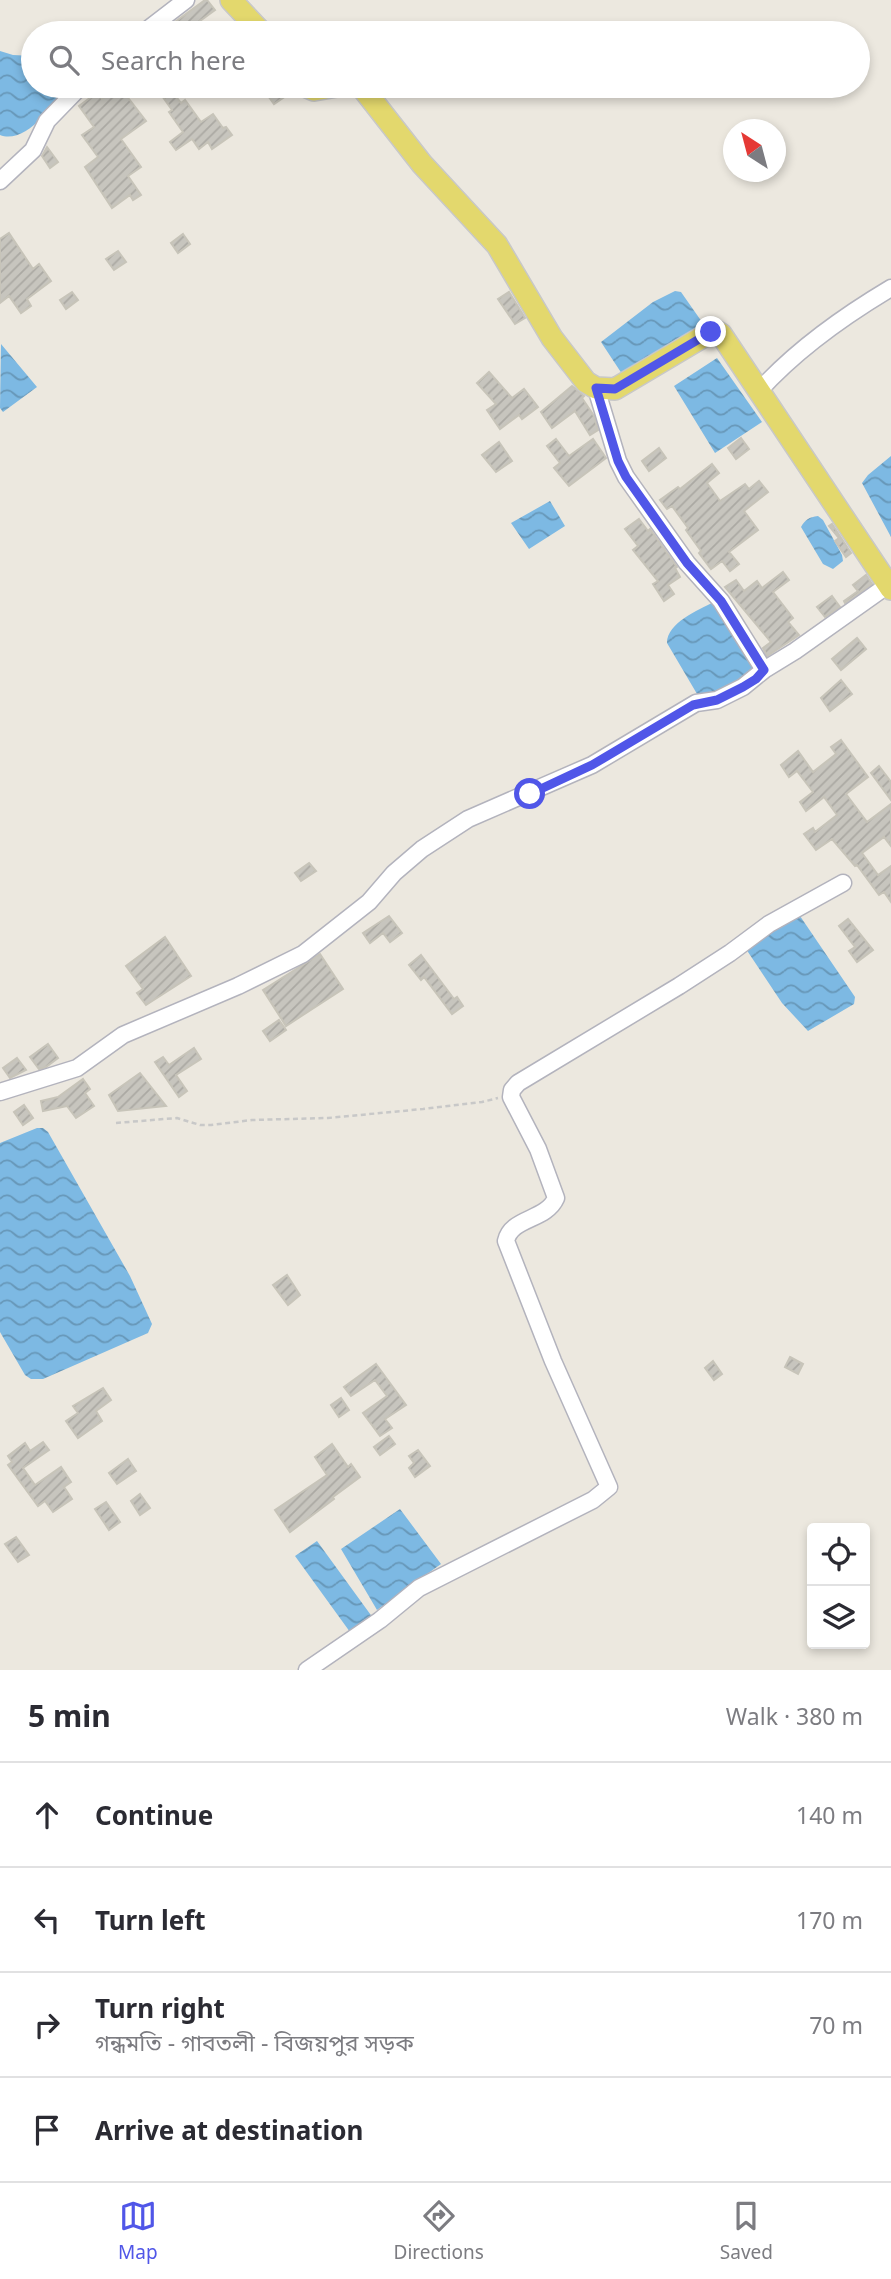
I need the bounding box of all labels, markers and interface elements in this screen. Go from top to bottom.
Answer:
search box [21,21,870,98]
icon: search [45,41,83,79]
text: Search here [101,42,246,78]
north arrow [723,119,786,182]
route end [695,316,726,347]
route start [514,778,545,809]
map controls [807,1523,870,1649]
button: locate [807,1523,870,1586]
button: layers [807,1586,870,1649]
text: 5 min [28,1695,111,1736]
text: Walk · 380 m [726,1700,863,1732]
icon: ahead [28,1796,66,1834]
text: Continue [95,1797,213,1833]
text: 140 m [796,1799,863,1831]
icon: left [28,1901,66,1939]
text: Turn left [95,1902,206,1938]
text: 170 m [796,1904,863,1936]
text: Turn right [95,1990,225,2026]
icon: right [28,2006,66,2044]
text: 70 m [809,2009,863,2041]
text: গন্ধমতি - গাবতলী - বিজয়পুর সড়ক [95,2026,414,2058]
icon: arrive [28,2111,66,2149]
text: Arrive at destination [95,2112,364,2148]
tab: Map [118,2197,158,2265]
tab: Directions [394,2197,484,2265]
tab: Saved [720,2197,773,2265]

